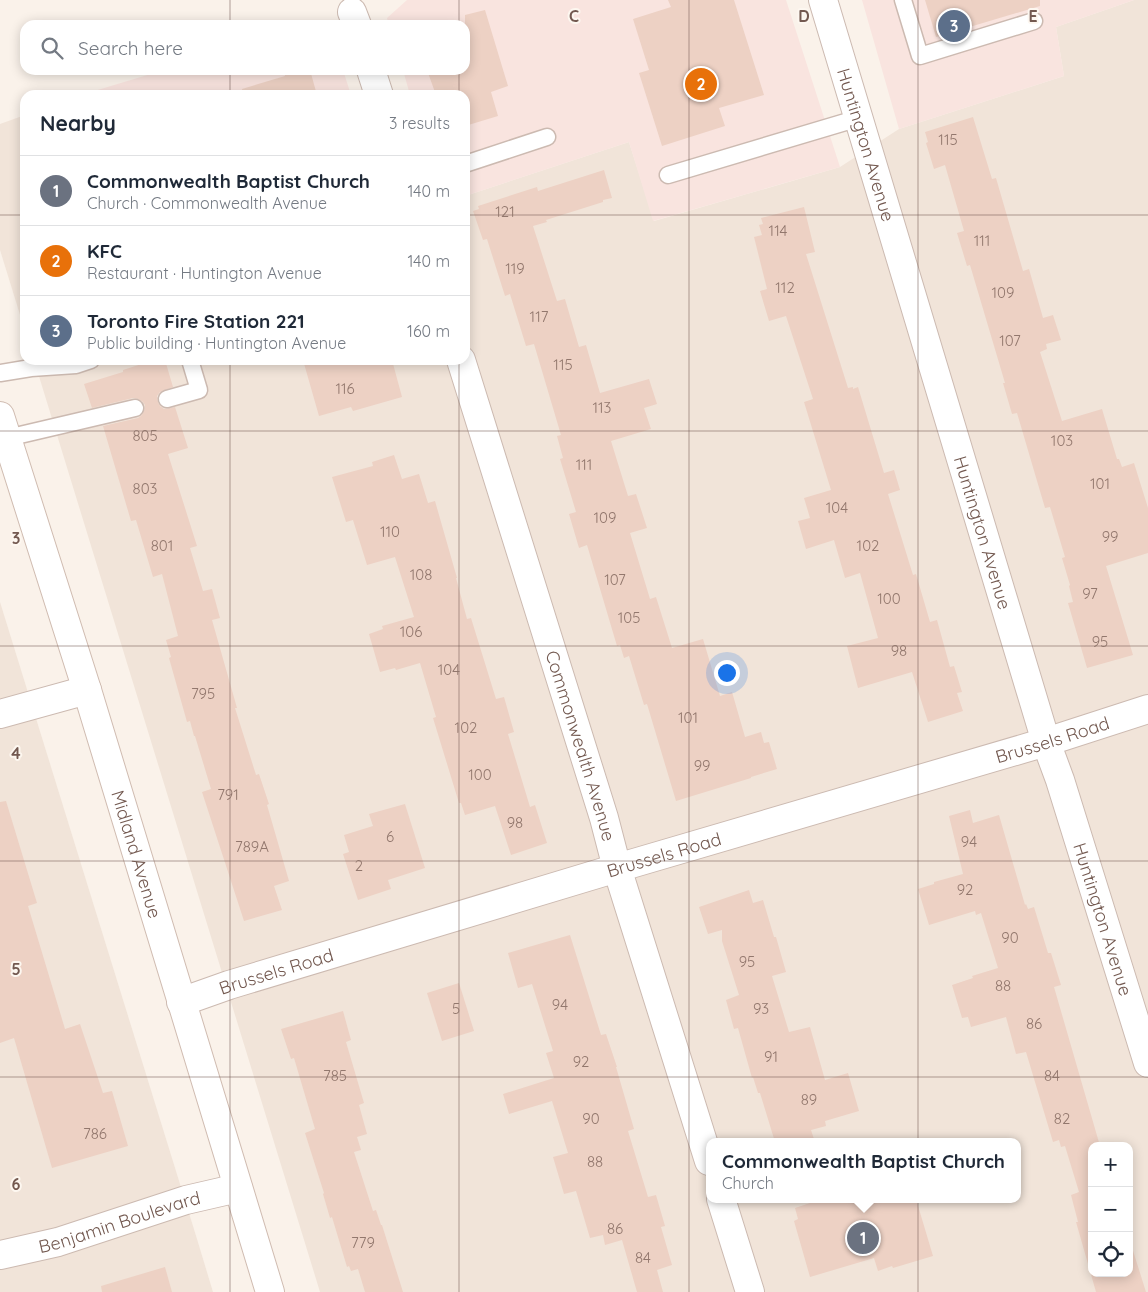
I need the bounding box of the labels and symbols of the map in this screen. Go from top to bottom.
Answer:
text: C [569,6,579,26]
text: D [798,6,810,26]
text: E [1028,6,1038,26]
pin: 3 [938,7,970,45]
pin: 2 [685,65,717,103]
street label: Huntington Avenue [833,65,900,224]
house number: 115 [938,130,958,149]
house number: 121 [495,202,515,221]
house number: 114 [769,221,787,240]
house number: 111 [974,231,990,250]
house number: 119 [505,259,525,278]
house number: 112 [775,278,795,297]
house number: 109 [992,283,1014,302]
house number: 117 [530,307,549,326]
house number: 107 [999,331,1021,350]
house number: 115 [553,355,573,374]
house number: 116 [335,379,355,398]
house number: 113 [593,398,612,417]
house number: 805 [132,426,158,445]
house number: 103 [1051,431,1073,450]
street label: Huntington Avenue [949,453,1017,612]
house number: 111 [576,455,592,474]
house number: 101 [1090,474,1110,493]
house number: 803 [133,479,158,498]
house number: 104 [826,498,848,517]
house number: 109 [594,508,616,527]
house number: 110 [380,522,400,541]
house number: 99 [1102,527,1118,546]
text: 3 [12,528,20,548]
house number: 801 [151,536,173,555]
house number: 102 [857,536,879,555]
house number: 108 [410,565,432,584]
house number: 107 [604,570,626,589]
house number: 97 [1082,584,1098,603]
house number: 100 [877,589,901,608]
house number: 105 [618,608,640,627]
house number: 106 [400,622,422,641]
house number: 95 [1092,632,1108,651]
house number: 98 [891,641,907,660]
street label: Commonwealth Avenue [541,648,621,844]
house number: 104 [438,660,460,679]
your location [714,660,740,686]
house number: 795 [191,684,215,703]
house number: 101 [678,708,698,727]
street label: Brussels Road [992,711,1112,768]
house number: 102 [455,718,477,737]
text: 4 [11,743,21,763]
house number: 99 [694,756,710,775]
house number: 100 [468,765,492,784]
house number: 791 [217,785,239,804]
street label: Midland Avenue [107,787,167,921]
house number: 98 [507,813,523,832]
house number: 6 [386,827,394,846]
street label: Brussels Road [604,827,724,882]
house number: 94 [961,832,977,851]
house number: 789A [235,837,269,856]
street label: Huntington Avenue [1069,840,1138,998]
house number: 2 [355,856,363,875]
house number: 92 [957,880,973,899]
house number: 90 [1001,928,1019,947]
street label: Brussels Road [216,943,336,999]
house number: 95 [739,952,755,971]
text: 5 [11,959,21,979]
house number: 88 [995,976,1011,995]
house number: 94 [552,995,568,1014]
house number: 5 [452,999,460,1018]
house number: 93 [753,999,769,1018]
house number: 86 [1026,1014,1042,1033]
house number: 91 [764,1047,778,1066]
house number: 92 [573,1052,589,1071]
house number: 785 [323,1066,347,1085]
house number: 84 [1044,1066,1060,1085]
house number: 89 [801,1090,817,1109]
house number: 90 [582,1109,600,1128]
house number: 82 [1054,1109,1070,1128]
house number: 786 [83,1124,107,1143]
house number: 88 [587,1152,603,1171]
text: 6 [12,1174,21,1194]
street label: Benjamin Boulevard [36,1186,202,1258]
house number: 86 [607,1219,623,1238]
pin: 1 [847,1219,879,1257]
house number: 779 [351,1233,375,1252]
house number: 84 [635,1248,651,1267]

